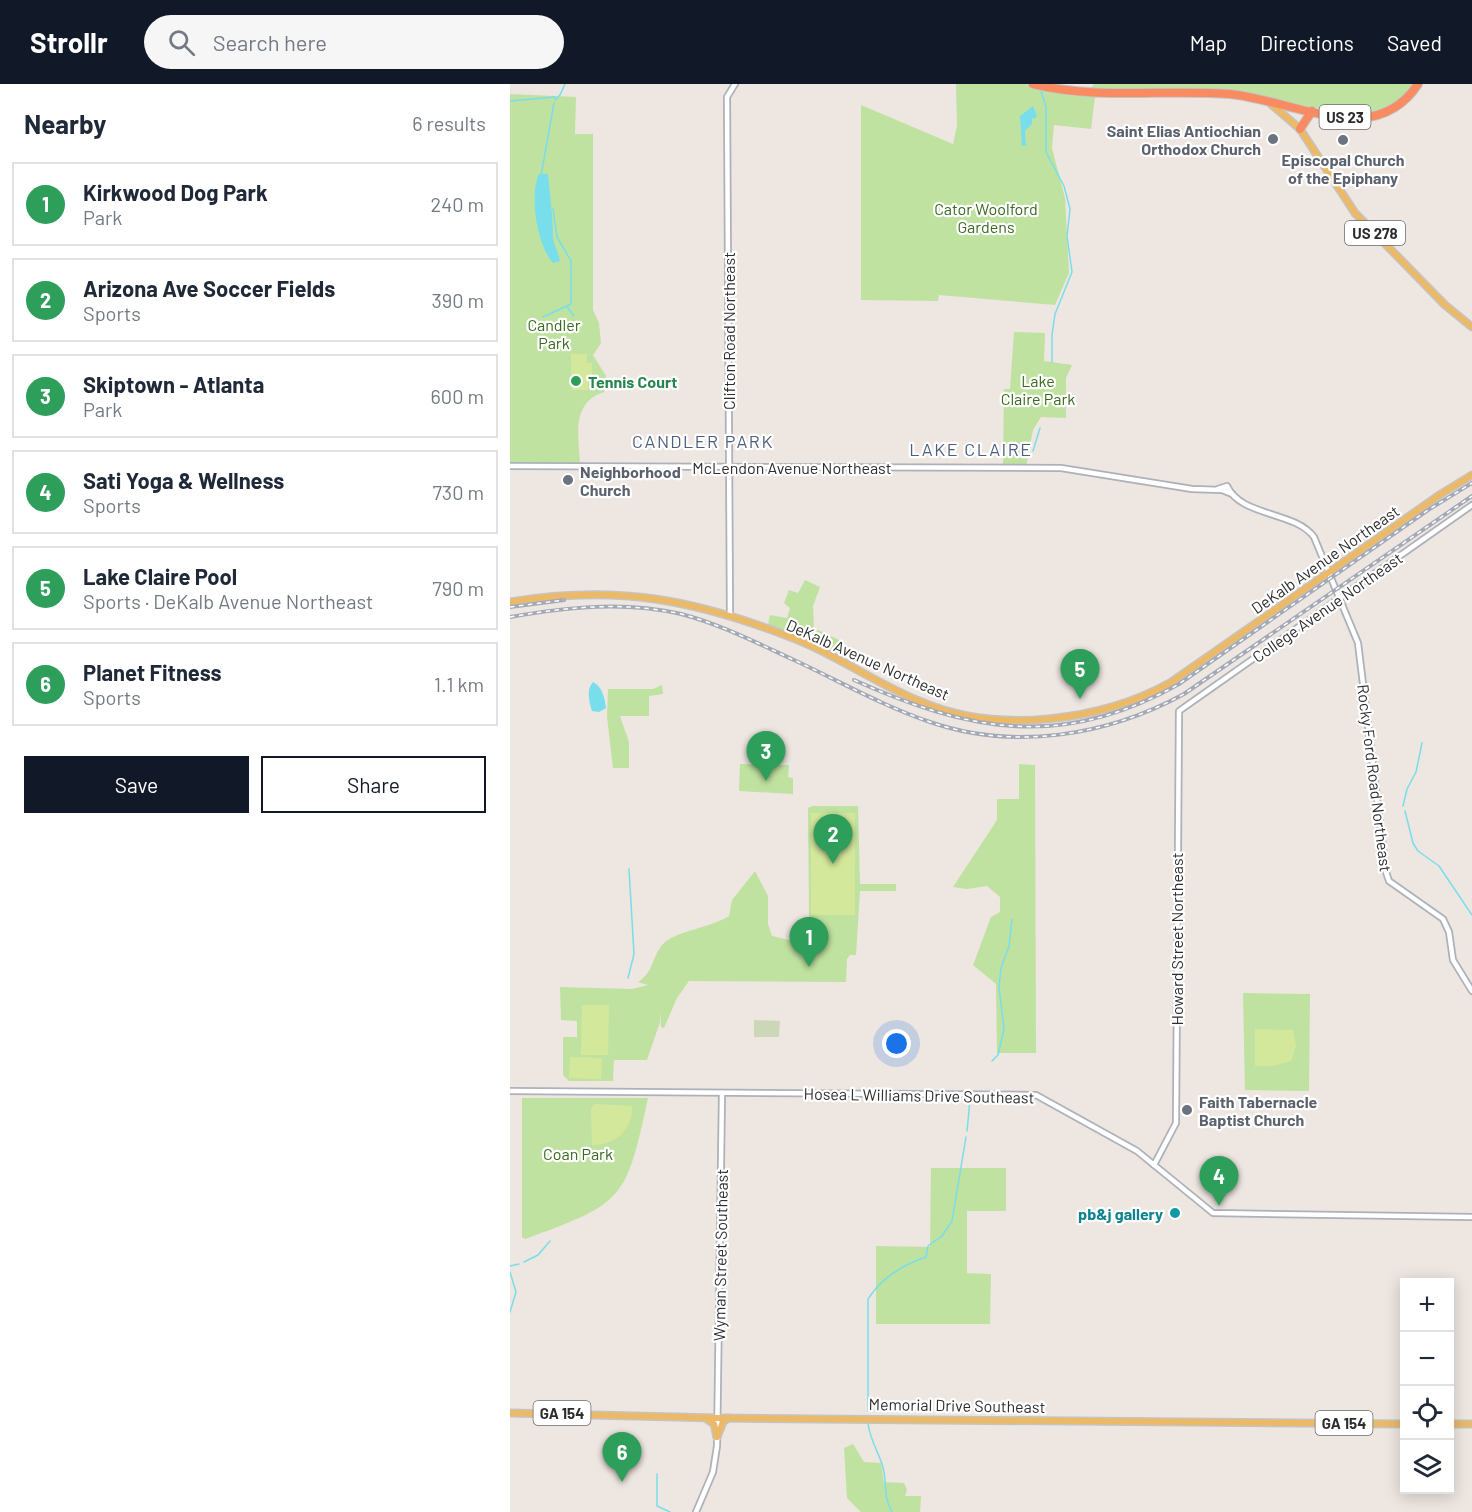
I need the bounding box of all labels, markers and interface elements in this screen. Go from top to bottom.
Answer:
search box [144,15,564,69]
text: Strollr [30,25,108,59]
icon: search [165,26,198,59]
text: Search here [213,29,327,55]
text: Map [1190,30,1227,55]
text: Directions [1260,30,1354,55]
text: Saved [1387,30,1442,55]
road number: US 23 [1320,105,1370,129]
text: Nearby [24,108,106,139]
text: 6 results [412,111,486,135]
place label: Saint Elias Antiochian Orthodox Church [1107,121,1261,158]
marker: Saint Elias Antiochian Orthodox Church [1266,132,1280,146]
marker: Episcopal Church of the Epiphany [1336,133,1350,147]
place label: Episcopal Church of the Epiphany [1281,150,1405,187]
text: Kirkwood Dog Park [83,179,268,205]
text: 1 [42,192,49,216]
text: 240 m [430,192,484,216]
park label: Cator Woolford Gardens [934,199,1038,236]
text: Park [83,205,122,229]
road number: US 278 [1345,221,1405,245]
street label: Clifton Road Northeast [719,252,738,410]
text: Arizona Ave Soccer Fields [83,275,335,301]
text: 2 [40,288,51,312]
text: 390 m [431,288,484,312]
text: Sports [83,301,141,325]
park label: Candler Park [527,315,581,352]
text: Skiptown - Atlanta [83,371,264,397]
park label: Lake Claire Park [1001,371,1075,408]
place label: Tennis Court [588,372,677,391]
marker: Tennis Court [569,374,583,388]
text: 3 [40,384,51,408]
text: 600 m [431,384,484,408]
text: Park [83,397,122,421]
district label: CANDLER PARK [632,430,774,452]
district label: LAKE CLAIRE [909,438,1033,460]
street label: McLendon Avenue Northeast [692,458,892,477]
place label: Neighborhood Church [580,462,681,499]
text: Sati Yoga & Wellness [83,467,284,493]
marker: Neighborhood Church [561,473,575,487]
text: 4 [39,480,52,504]
text: 730 m [432,480,484,504]
text: Sports [83,493,141,517]
street label: DeKalb Avenue Northeast [1247,501,1403,617]
street label: College Avenue Northeast [1248,548,1406,666]
text: Lake Claire Pool [83,563,237,589]
text: 5 [40,576,51,600]
text: 790 m [432,576,484,600]
text: Sports · DeKalb Avenue Northeast [83,589,373,613]
street label: DeKalb Avenue Northeast [784,615,952,703]
pin: 5 [1060,650,1100,699]
text: Planet Fitness [83,659,222,685]
text: 6 [40,672,51,696]
text: 1.1 km [434,672,484,696]
street label: Rocky Ford Road Northeast [1354,683,1396,873]
text: Sports [83,685,141,709]
pin: 3 [746,732,786,781]
button: Save [24,756,249,813]
button: Share [261,756,486,813]
pin: 2 [814,814,852,864]
street label: Howard Street Northeast [1167,852,1186,1026]
pin: 1 [790,918,828,967]
your location [882,1029,911,1058]
street label: Hosea L Williams Drive Southeast [803,1083,1035,1107]
place label: Faith Tabernacle Baptist Church [1199,1092,1318,1129]
marker: Faith Tabernacle Baptist Church [1180,1103,1194,1117]
park label: Coan Park [543,1144,613,1163]
pin: 4 [1200,1156,1238,1206]
street label: Wyman Street Southeast [709,1169,731,1341]
place label: pb&j gallery [1078,1204,1163,1223]
marker: pb&j gallery [1168,1206,1182,1220]
map controls [1400,1278,1454,1494]
button: + [1400,1278,1454,1332]
button: − [1400,1332,1454,1386]
button: locate [1400,1386,1454,1440]
street label: Memorial Drive Southeast [868,1394,1046,1416]
road number: GA 154 [533,1401,590,1425]
road number: GA 154 [1316,1411,1372,1435]
pin: 6 [602,1432,642,1482]
button: layers [1400,1440,1454,1494]

